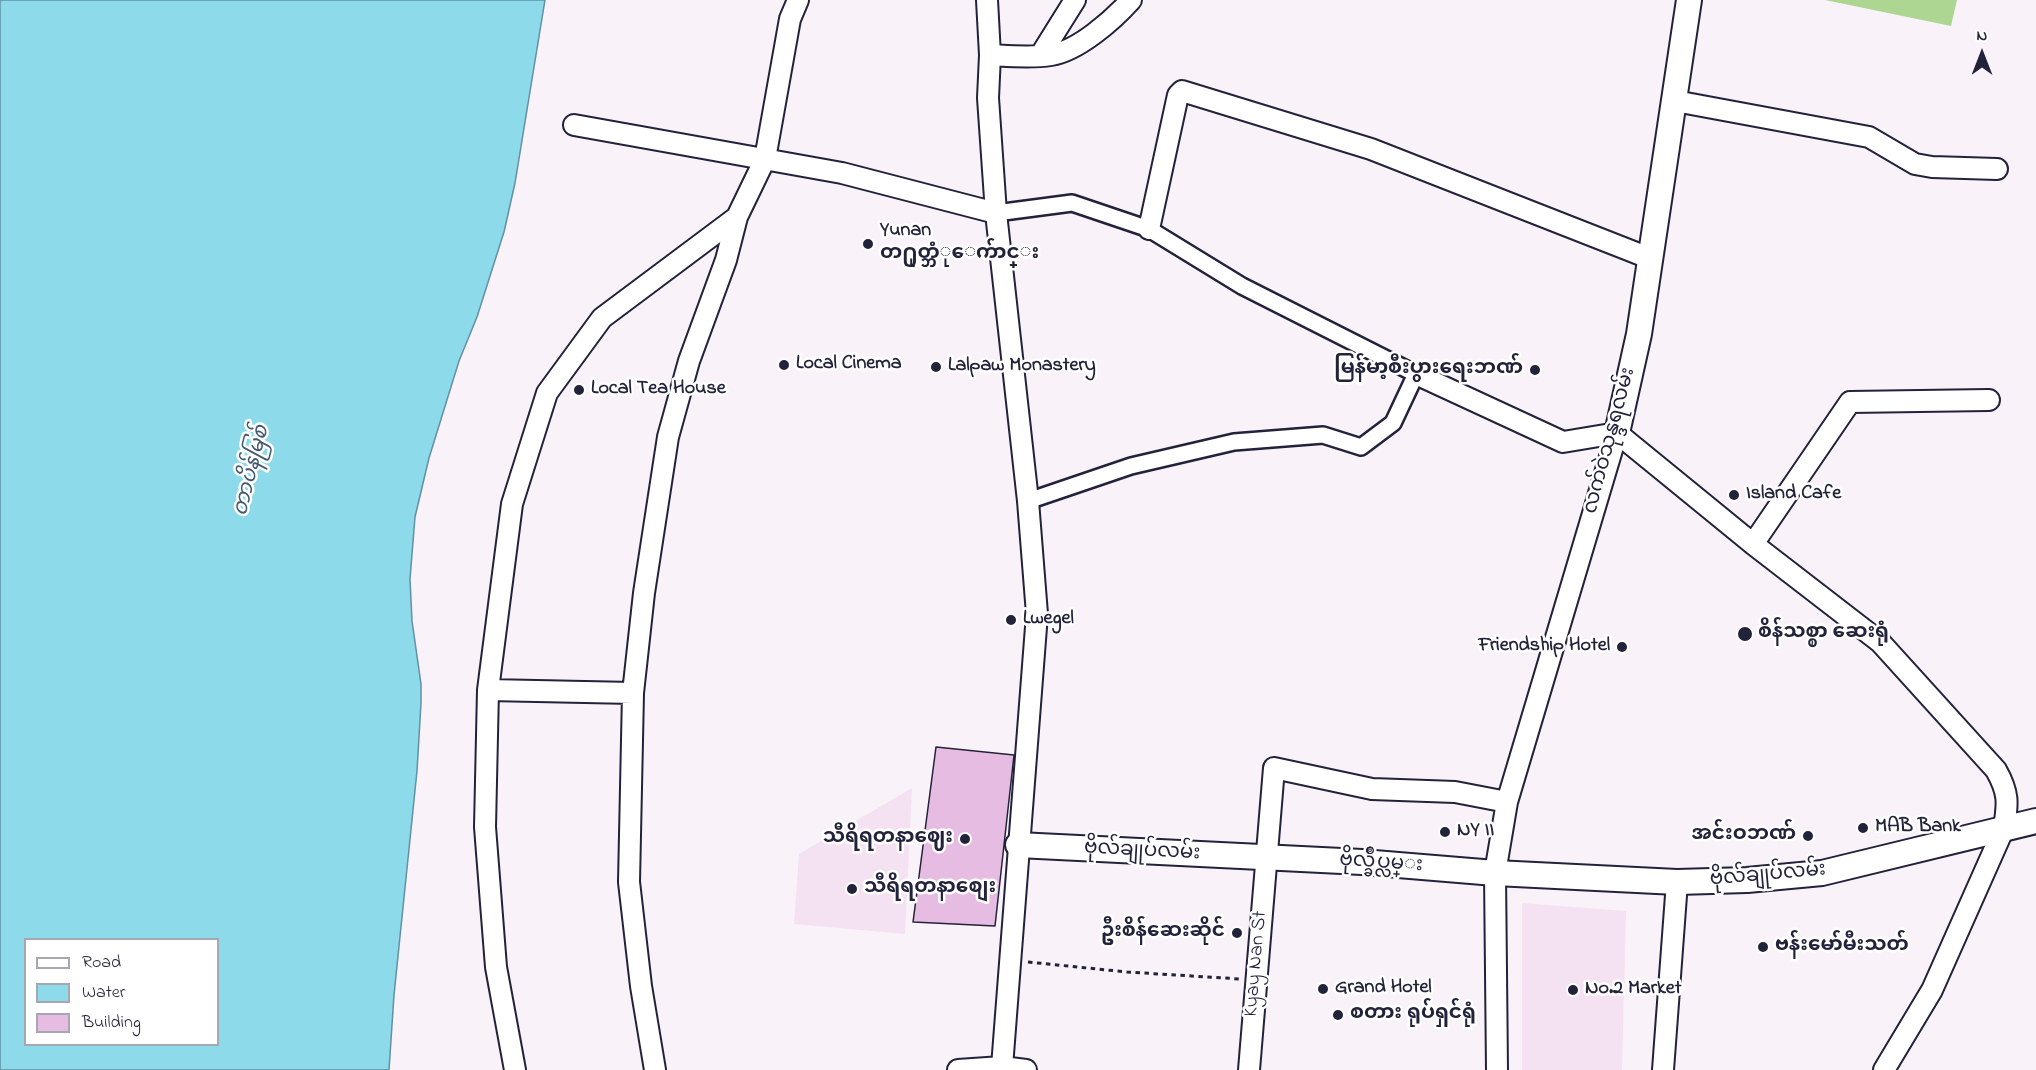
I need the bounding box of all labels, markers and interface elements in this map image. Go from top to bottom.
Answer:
north arrow [1952,24,2012,84]
text: N [1977,24,1987,48]
place label: Yunan တ႐ုတ္ဘံုေက်ာင္း [880,220,1039,267]
marker: Yunan တ႐ုတ္ဘံုေက်ာင္း [861,237,875,251]
place label: Local Cinema [796,353,902,377]
place label: Lalpaw Monastery [948,355,1096,379]
marker: Local Cinema [777,358,791,372]
place label: မြန်မာ့စီးပွားရေးဘဏ် [1334,358,1523,382]
marker: Lalpaw Monastery [929,360,943,374]
marker: မြန်မာ့စီးပွားရေးဘဏ် [1528,363,1542,377]
street label: လက်ဝဲသုန္ဒရလမ်း [1580,365,1642,517]
place label: Local Tea House [591,378,726,402]
marker: Local Tea House [572,383,586,397]
water label: တာပိန်မြစ် [230,423,276,519]
place label: Island Cafe [1746,483,1841,507]
marker: Island Cafe [1727,488,1741,502]
place label: Lwegel [1023,608,1074,632]
marker: Lwegel [1004,613,1018,627]
place label: စိန်သစ္စာ ဆေးရုံ [1758,622,1889,646]
marker: စိန်သစ္စာ ဆေးရုံ [1736,625,1754,643]
place label: Friendship Hotel [1479,635,1610,659]
marker: Friendship Hotel [1615,640,1629,654]
place label: MAB Bank [1875,816,1961,840]
place label: NY II [1457,820,1494,844]
marker: MAB Bank [1856,821,1870,835]
place label: အင်းဝဘဏ် [1692,824,1796,848]
marker: NY II [1438,825,1452,839]
place label: သီရိရတနာဈေး [823,827,953,851]
marker: အင်းဝဘဏ် [1801,829,1815,843]
marker: သီရိရတနာဈေး [958,832,972,846]
street label: ဗိုလ်ချုပ်လမ်း [1083,837,1201,867]
street label: ဗိုလ္ခ်ဳပ္လမ္း [1338,849,1424,879]
street label: ဗိုလ်ချုပ်လမ်း [1709,859,1827,893]
place label: သီရိရတနာစျေး [864,877,996,901]
marker: သီရိရတနာစျေး [845,882,859,896]
street label: Kyay Nan St [1240,910,1274,1018]
place label: ဦးစိန်ဆေးဆိုင် [1101,921,1225,945]
marker: ဦးစိန်ဆေးဆိုင် [1230,926,1244,940]
place label: ဗန်းမော်မီးသတ် [1775,935,1909,959]
legend [24,938,219,1046]
marker: ဗန်းမော်မီးသတ် [1756,940,1770,954]
text: Road [82,950,121,976]
place label: Grand Hotel [1335,977,1432,1001]
place label: No.2 Market [1585,978,1681,1002]
text: Water [82,980,125,1006]
marker: Grand Hotel [1316,982,1330,996]
marker: No.2 Market [1566,983,1580,997]
place label: စတား ရုပ်ရှင်ရုံ [1350,1003,1476,1027]
marker: စတား ရုပ်ရှင်ရုံ [1331,1008,1345,1022]
text: Building [82,1010,141,1036]

